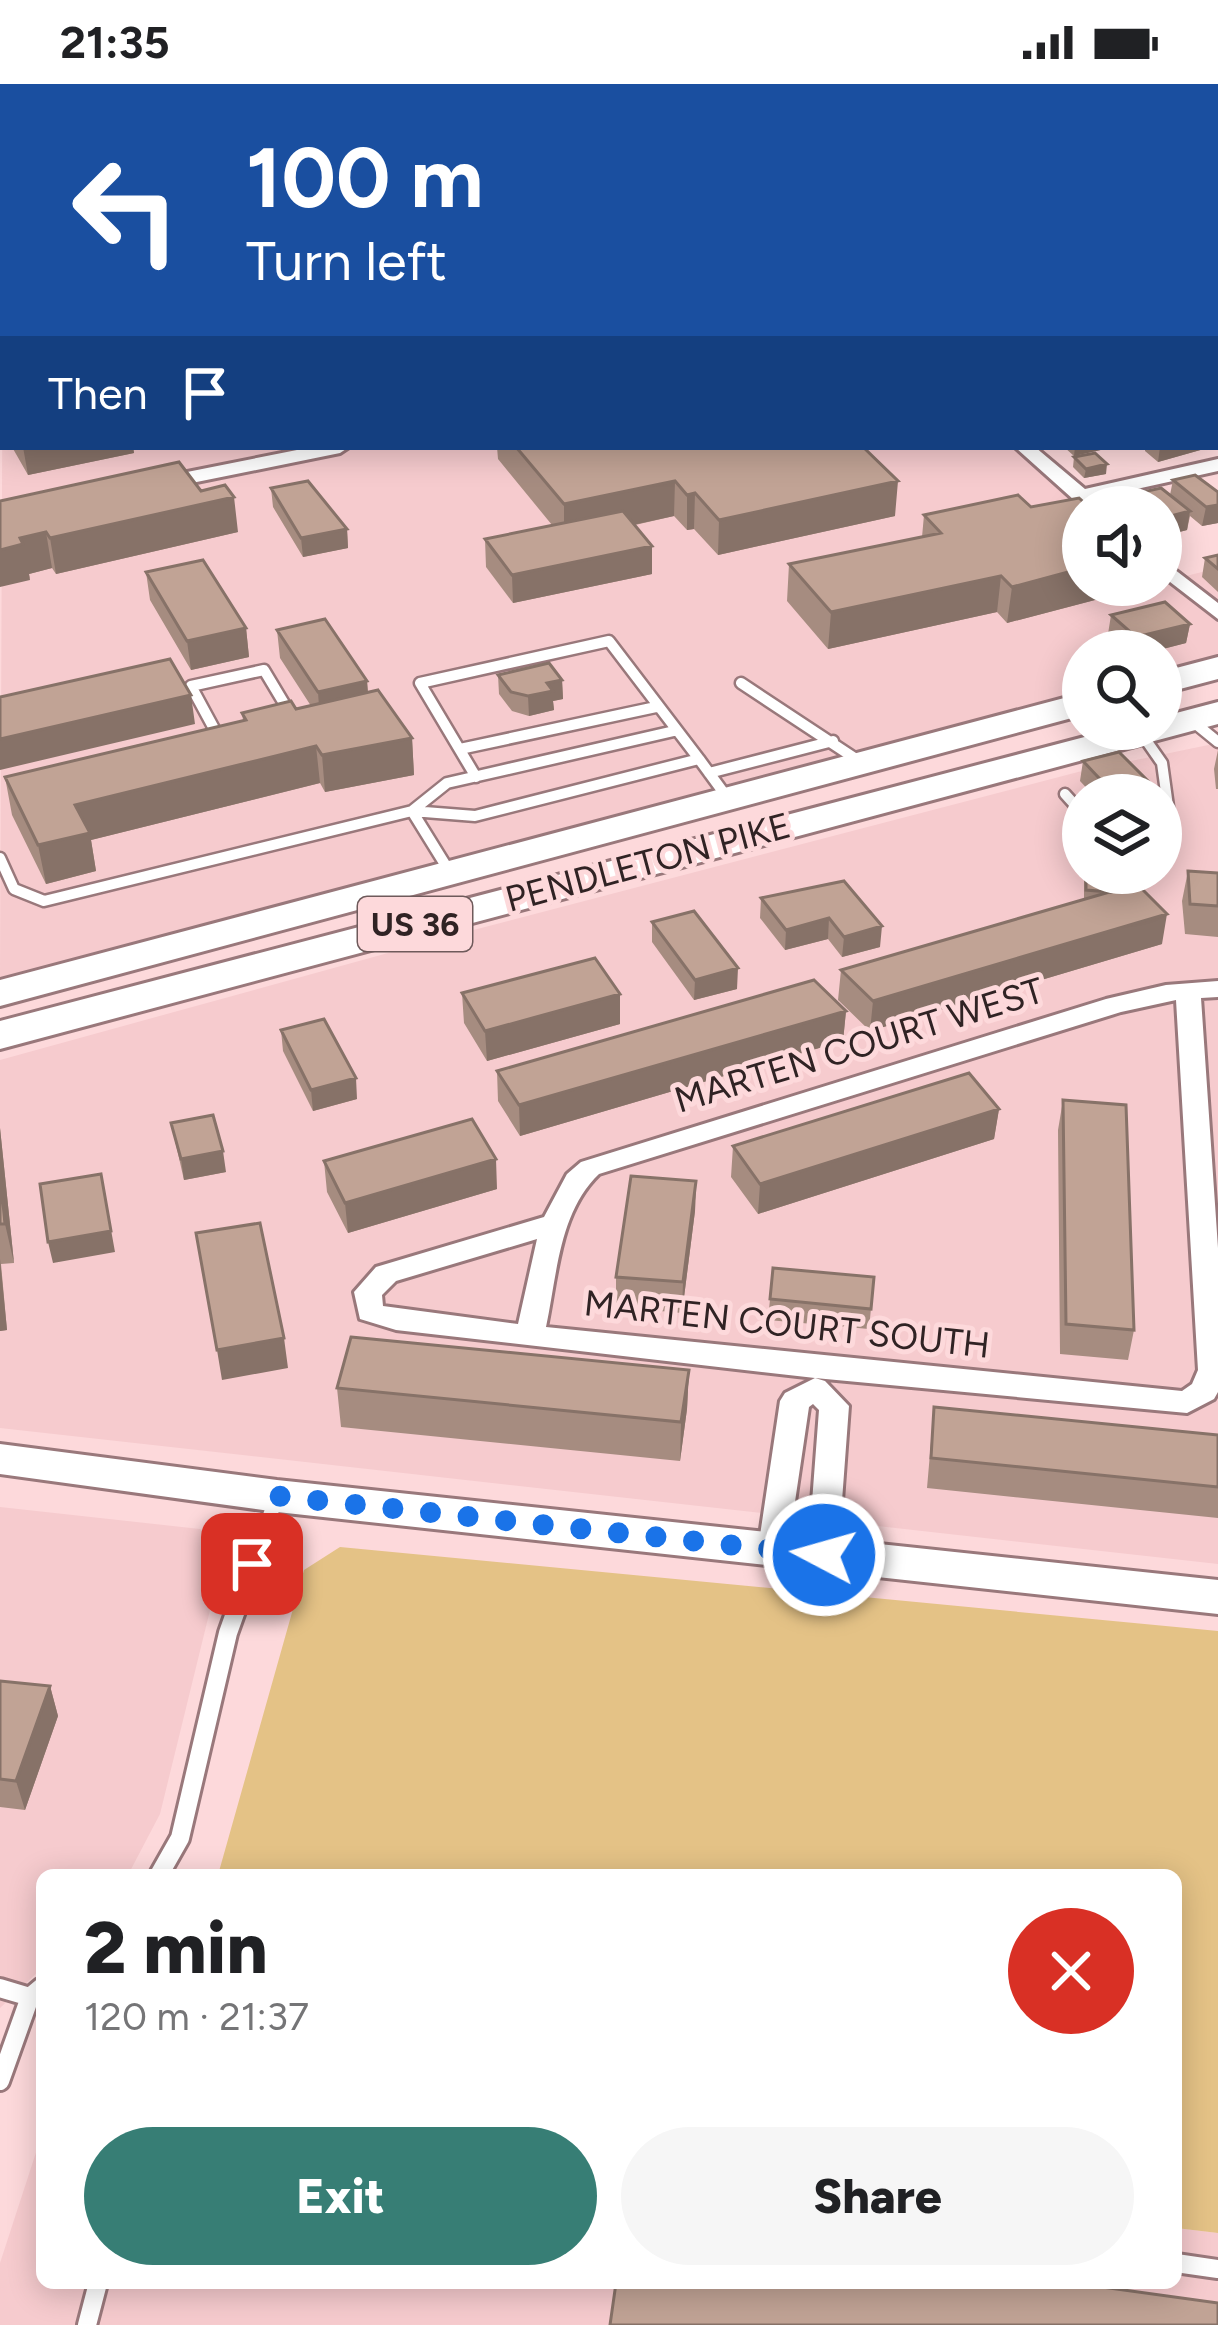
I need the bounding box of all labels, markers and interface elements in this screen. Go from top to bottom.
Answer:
text: 21:35 [60,15,170,69]
text: 100 m [246,127,484,228]
icon: left [48,132,204,288]
text: Turn left [246,229,447,294]
icon: arrive [172,360,238,426]
text: Then [48,366,148,420]
map controls [1062,486,1182,894]
button: sound [1062,486,1182,606]
button: search [1062,630,1182,750]
button: layers [1062,774,1182,894]
street label: PENDLETON PIKE [501,803,795,921]
road number: US 36 [358,897,472,951]
street label: MARTEN COURT WEST [669,968,1049,1122]
street label: MARTEN COURT SOUTH [582,1281,992,1367]
position arrow [761,1492,887,1618]
pin [201,1513,303,1615]
icon: arrive [219,1531,285,1597]
text: 2 min [84,1905,268,1991]
button: close [1008,1908,1134,2034]
text: 120 m · 21:37 [84,1993,309,2040]
button: Exit [84,2127,597,2265]
button: Share [621,2127,1134,2265]

